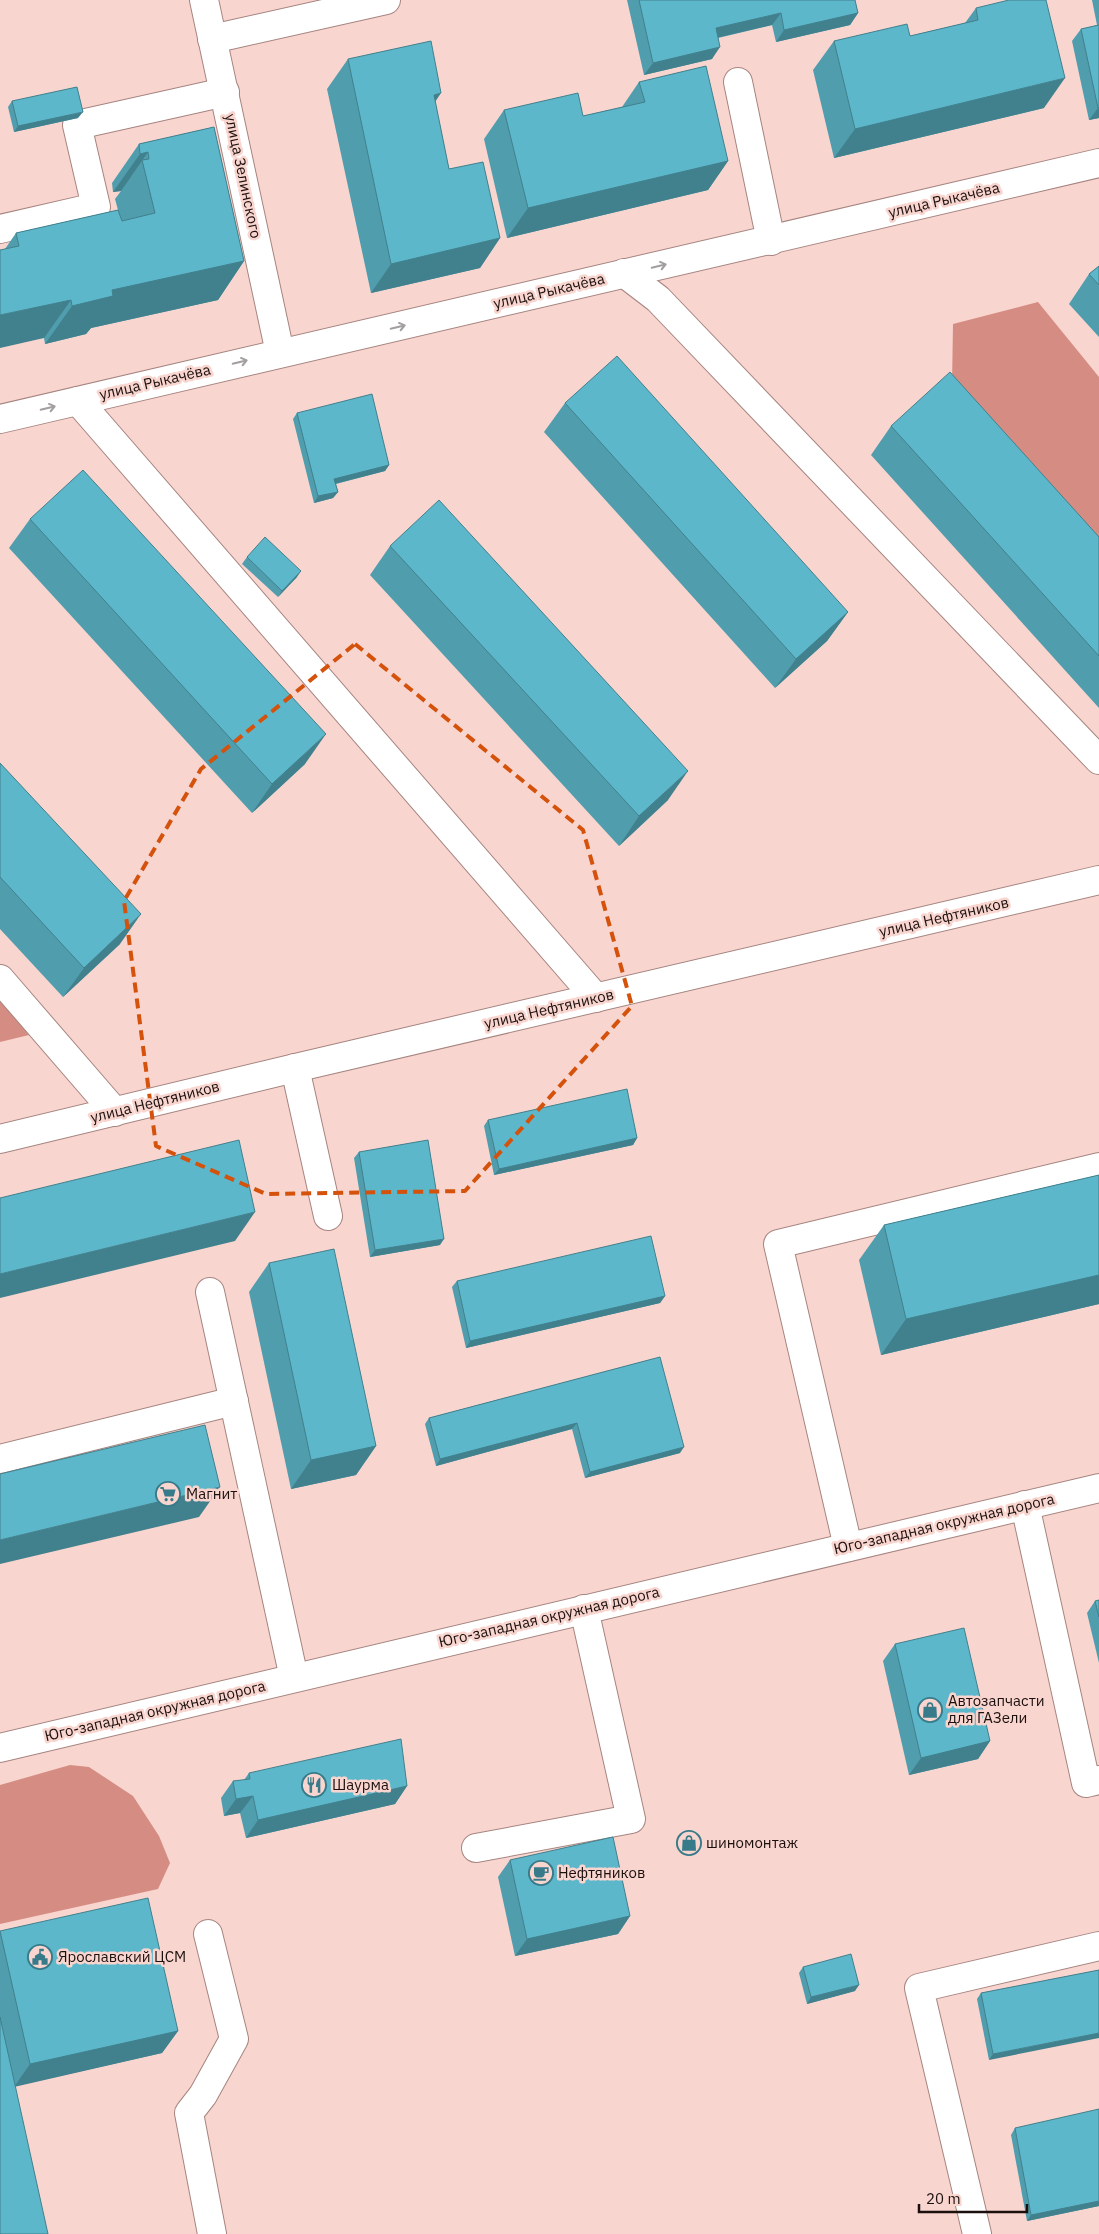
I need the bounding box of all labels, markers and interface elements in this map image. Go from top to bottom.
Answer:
street label: улица Зелинского [221,112,266,240]
street label: улица Рыкачёва [886,177,1001,222]
one-way arrow [650,260,666,270]
street label: улица Рыкачёва [491,268,606,313]
one-way arrow [390,322,406,331]
one-way arrow [231,357,247,366]
street label: улица Рыкачёва [97,359,212,404]
one-way arrow [39,403,55,412]
street label: улица Нефтяников [877,892,1011,941]
street label: улица Нефтяников [482,984,616,1033]
street label: улица Нефтяников [88,1076,221,1127]
supermarket icon: Магнит [155,1481,181,1507]
place label: Магнит [186,1484,237,1503]
street label: Юго-западная окружная дорога [832,1489,1056,1558]
street label: Юго-западная окружная дорога [437,1582,661,1651]
street label: Юго-западная окружная дорога [43,1676,267,1745]
place label: Автозапчасти для ГАЗели [948,1691,1045,1727]
shop icon: Автозапчасти для ГАЗели [917,1697,943,1723]
restaurant icon: Шаурма [301,1772,327,1798]
place label: Шаурма [332,1775,389,1794]
shop icon: шиномонтаж [676,1830,702,1856]
place label: шиномонтаж [706,1833,798,1852]
cafe icon: Нефтяников [528,1860,554,1886]
place label: Нефтяников [558,1863,645,1882]
public building icon: Ярославский ЦСМ [27,1944,53,1970]
place label: Ярославский ЦСМ [58,1947,186,1966]
scale bar [919,2182,1026,2214]
text: 20 m [926,2189,961,2208]

